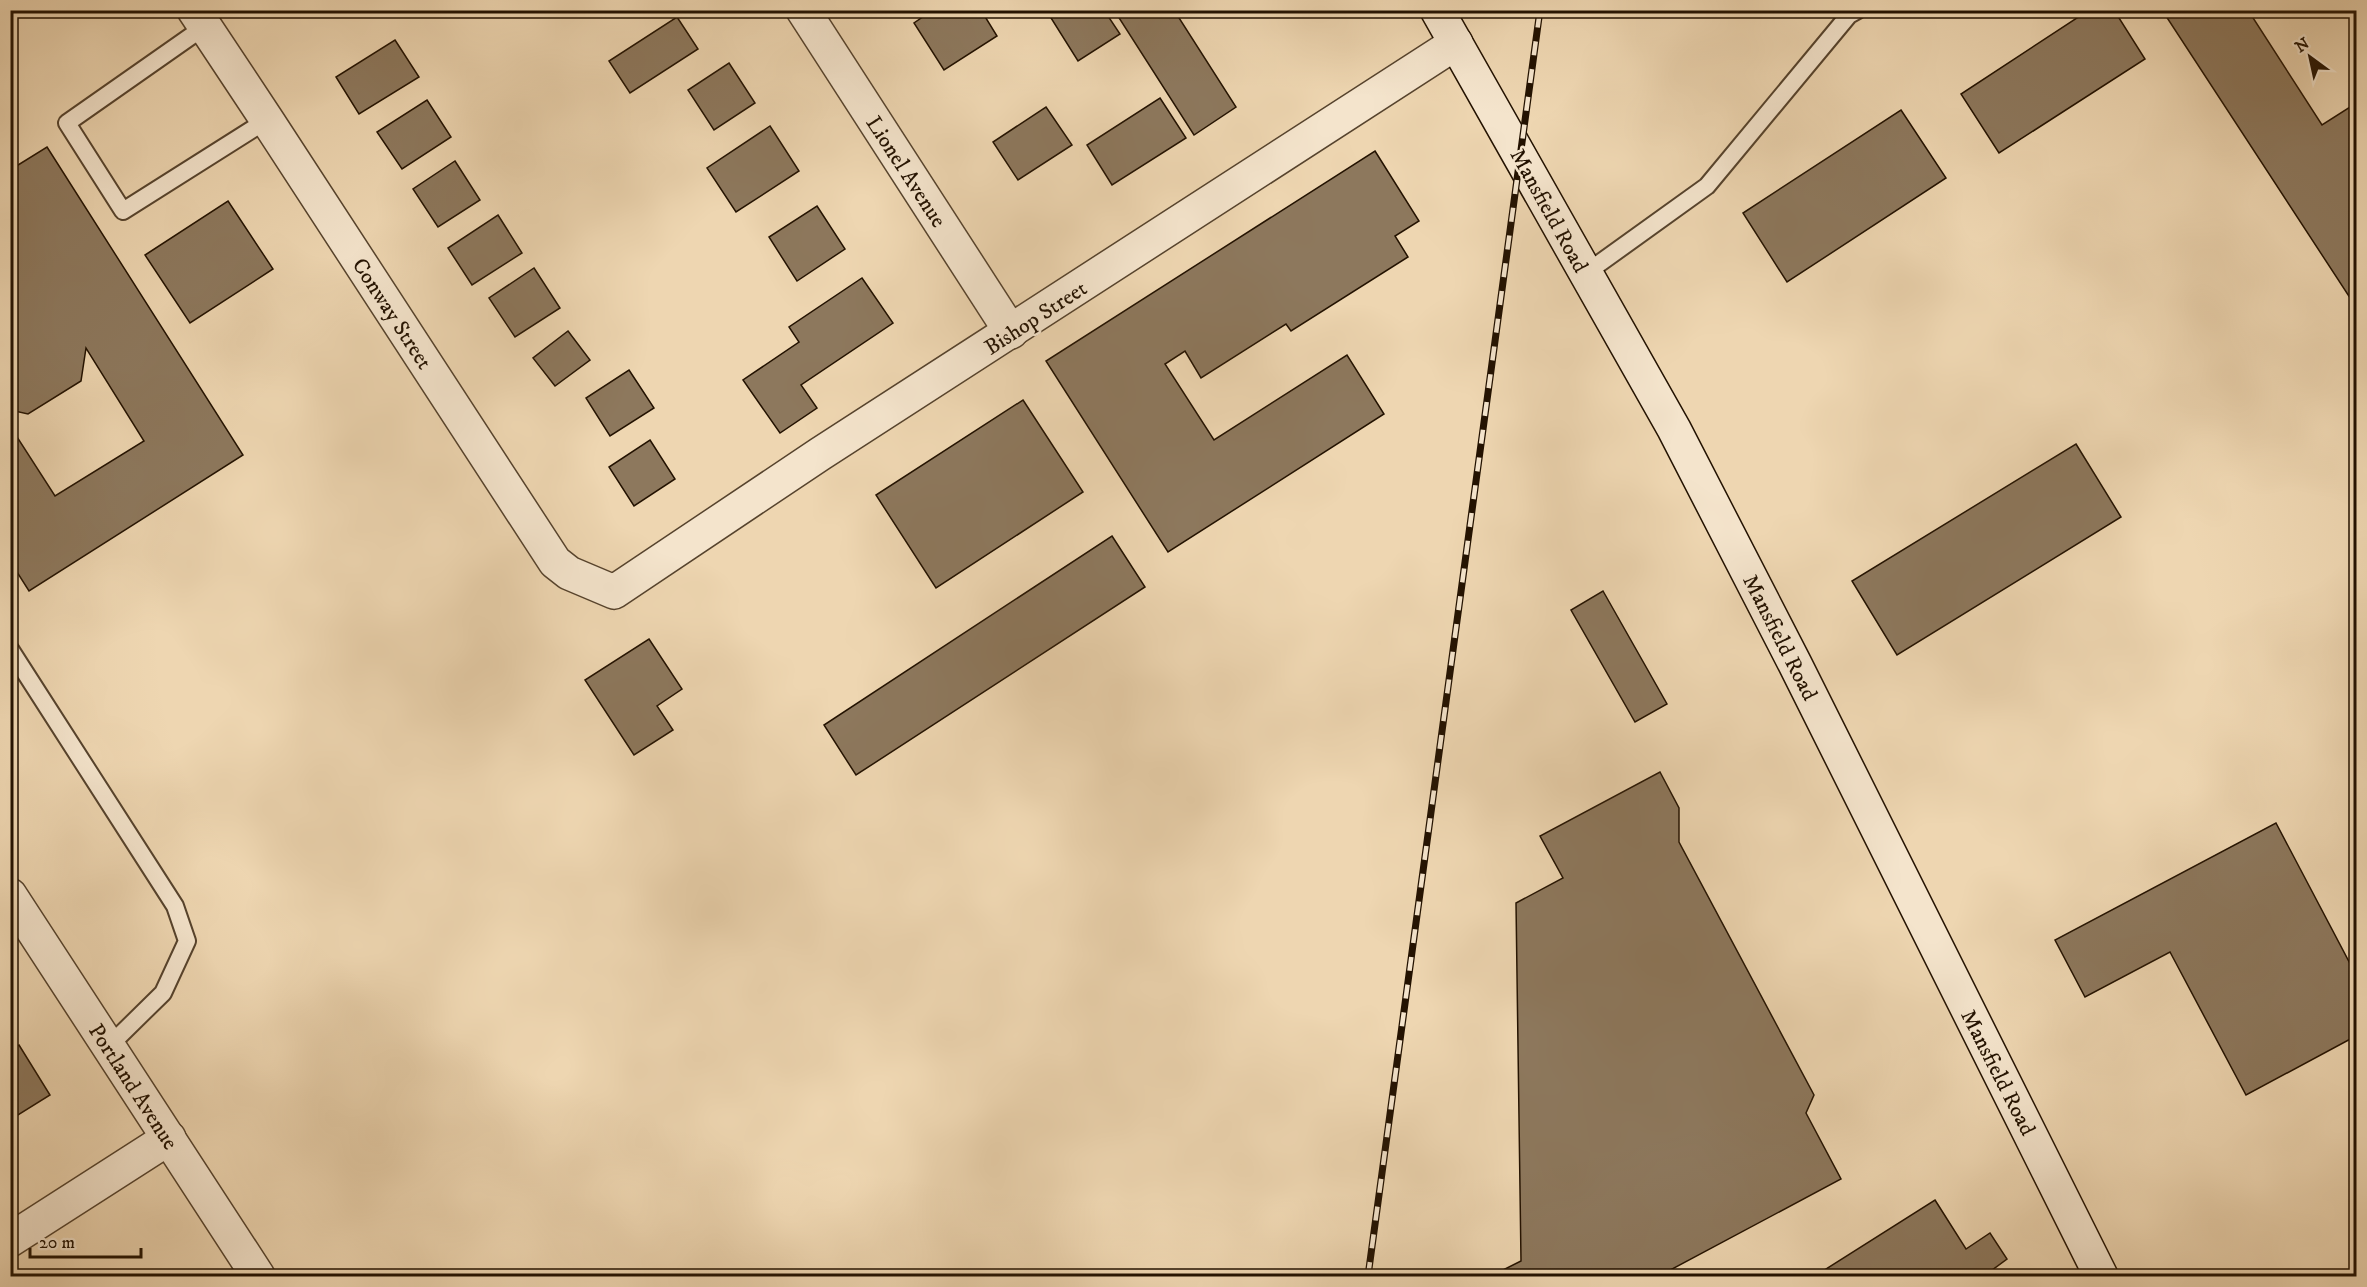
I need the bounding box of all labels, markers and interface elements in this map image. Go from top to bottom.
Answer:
north arrow [2280,27,2340,87]
text: N [2291,33,2313,57]
street label: Lionel Avenue [860,111,952,233]
street label: Mansfield Road [1504,144,1594,277]
street label: Conway Street [346,253,438,375]
street label: Bishop Street [979,275,1092,361]
street label: Mansfield Road [1736,570,1823,705]
street label: Mansfield Road [1954,1005,2041,1140]
street label: Portland Avenue [82,1019,183,1155]
scale bar [30,1221,141,1259]
text: 20 m [39,1232,75,1254]

